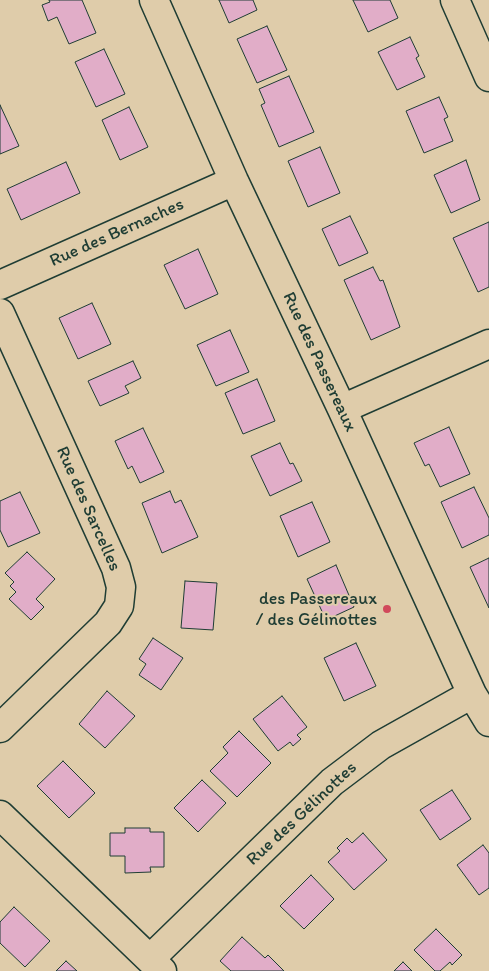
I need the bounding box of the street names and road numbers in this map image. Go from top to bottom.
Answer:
street label: Rue des Bernaches [47,194,187,272]
street label: Rue des Passereaux [277,289,361,435]
street label: Rue des Sarcelles [51,443,125,575]
street label: Rue des Gélinottes [242,757,362,871]

